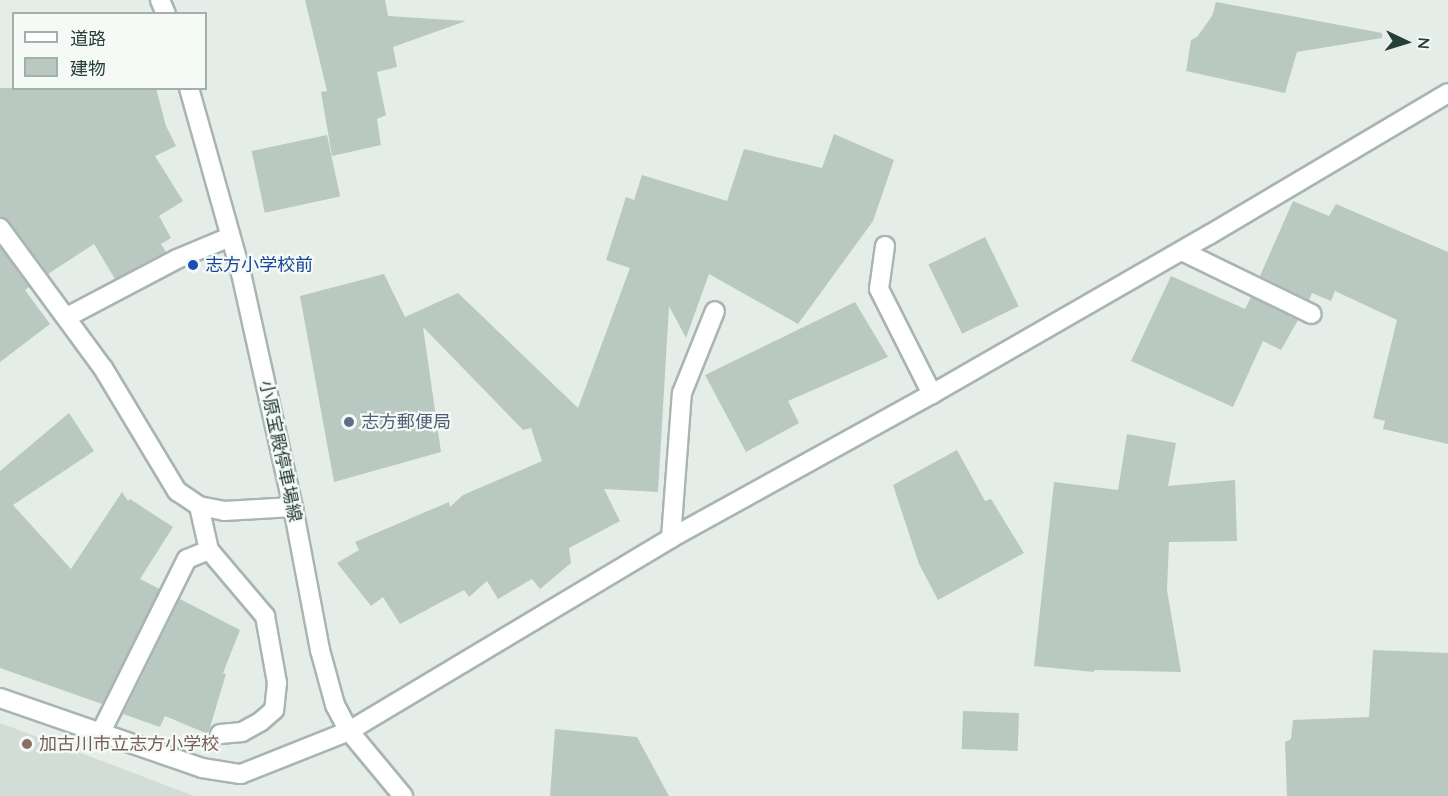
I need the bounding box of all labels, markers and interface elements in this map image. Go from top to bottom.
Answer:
legend [12,12,207,90]
north arrow [1376,12,1436,72]
text: 道路 [70,27,106,50]
text: N [1414,37,1434,50]
text: 建物 [70,57,106,80]
place label: 志方小学校前 [205,254,313,276]
marker: 志方小学校前 [186,258,200,272]
street label: 小原宝殿停車場線 [254,378,306,524]
place label: 志方郵便局 [361,411,451,433]
marker: 志方郵便局 [342,415,356,429]
place label: 加古川市立志方小学校 [39,733,219,755]
marker: 加古川市立志方小学校 [20,737,34,751]

